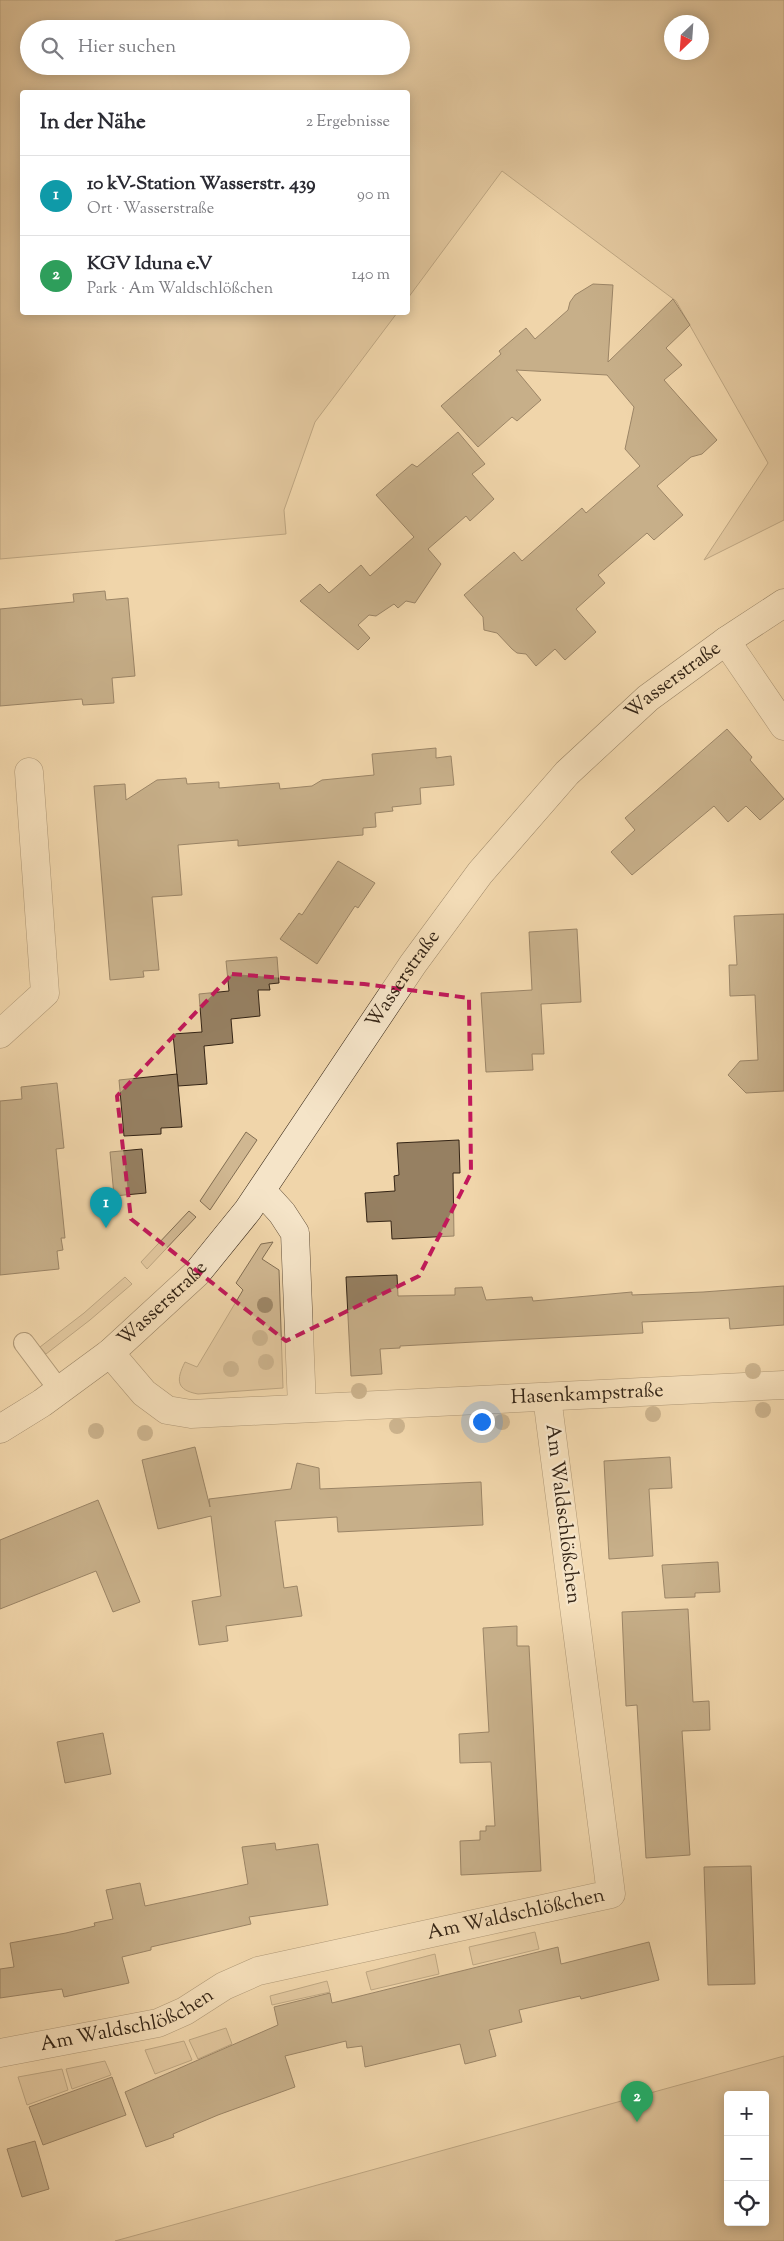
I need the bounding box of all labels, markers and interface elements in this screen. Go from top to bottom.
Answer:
north arrow [664,15,709,60]
search box [20,20,410,75]
icon: search [38,34,66,62]
text: Hier suchen [78,34,176,61]
text: In der Nähe [40,108,146,138]
text: 2 Ergebnisse [306,111,390,134]
text: 10 kV-Station Wasserstr. 439 [87,171,316,198]
text: 1 [53,184,59,207]
text: 90 m [357,184,390,207]
text: Ort · Wasserstraße [87,198,214,221]
text: KGV Iduna e.V [87,251,212,278]
text: 2 [52,264,60,287]
text: 140 m [352,264,390,287]
text: Park · Am Waldschlößchen [87,278,273,301]
street label: Wasserstraße [619,634,728,727]
street label: Wasserstraße [359,924,448,1035]
pin: 1 [90,1187,122,1228]
street label: Wasserstraße [111,1255,215,1353]
street label: Hasenkampstraße [510,1376,664,1413]
your location [469,1409,495,1435]
street label: Am Waldschlößchen [537,1422,587,1606]
street label: Am Waldschlößchen [424,1881,608,1948]
street label: Am Waldschlößchen [38,1981,220,2060]
pin: 2 [621,2081,653,2122]
map controls [724,2091,769,2226]
button: + [724,2091,769,2136]
button: − [724,2136,769,2181]
button: locate [724,2181,769,2226]

